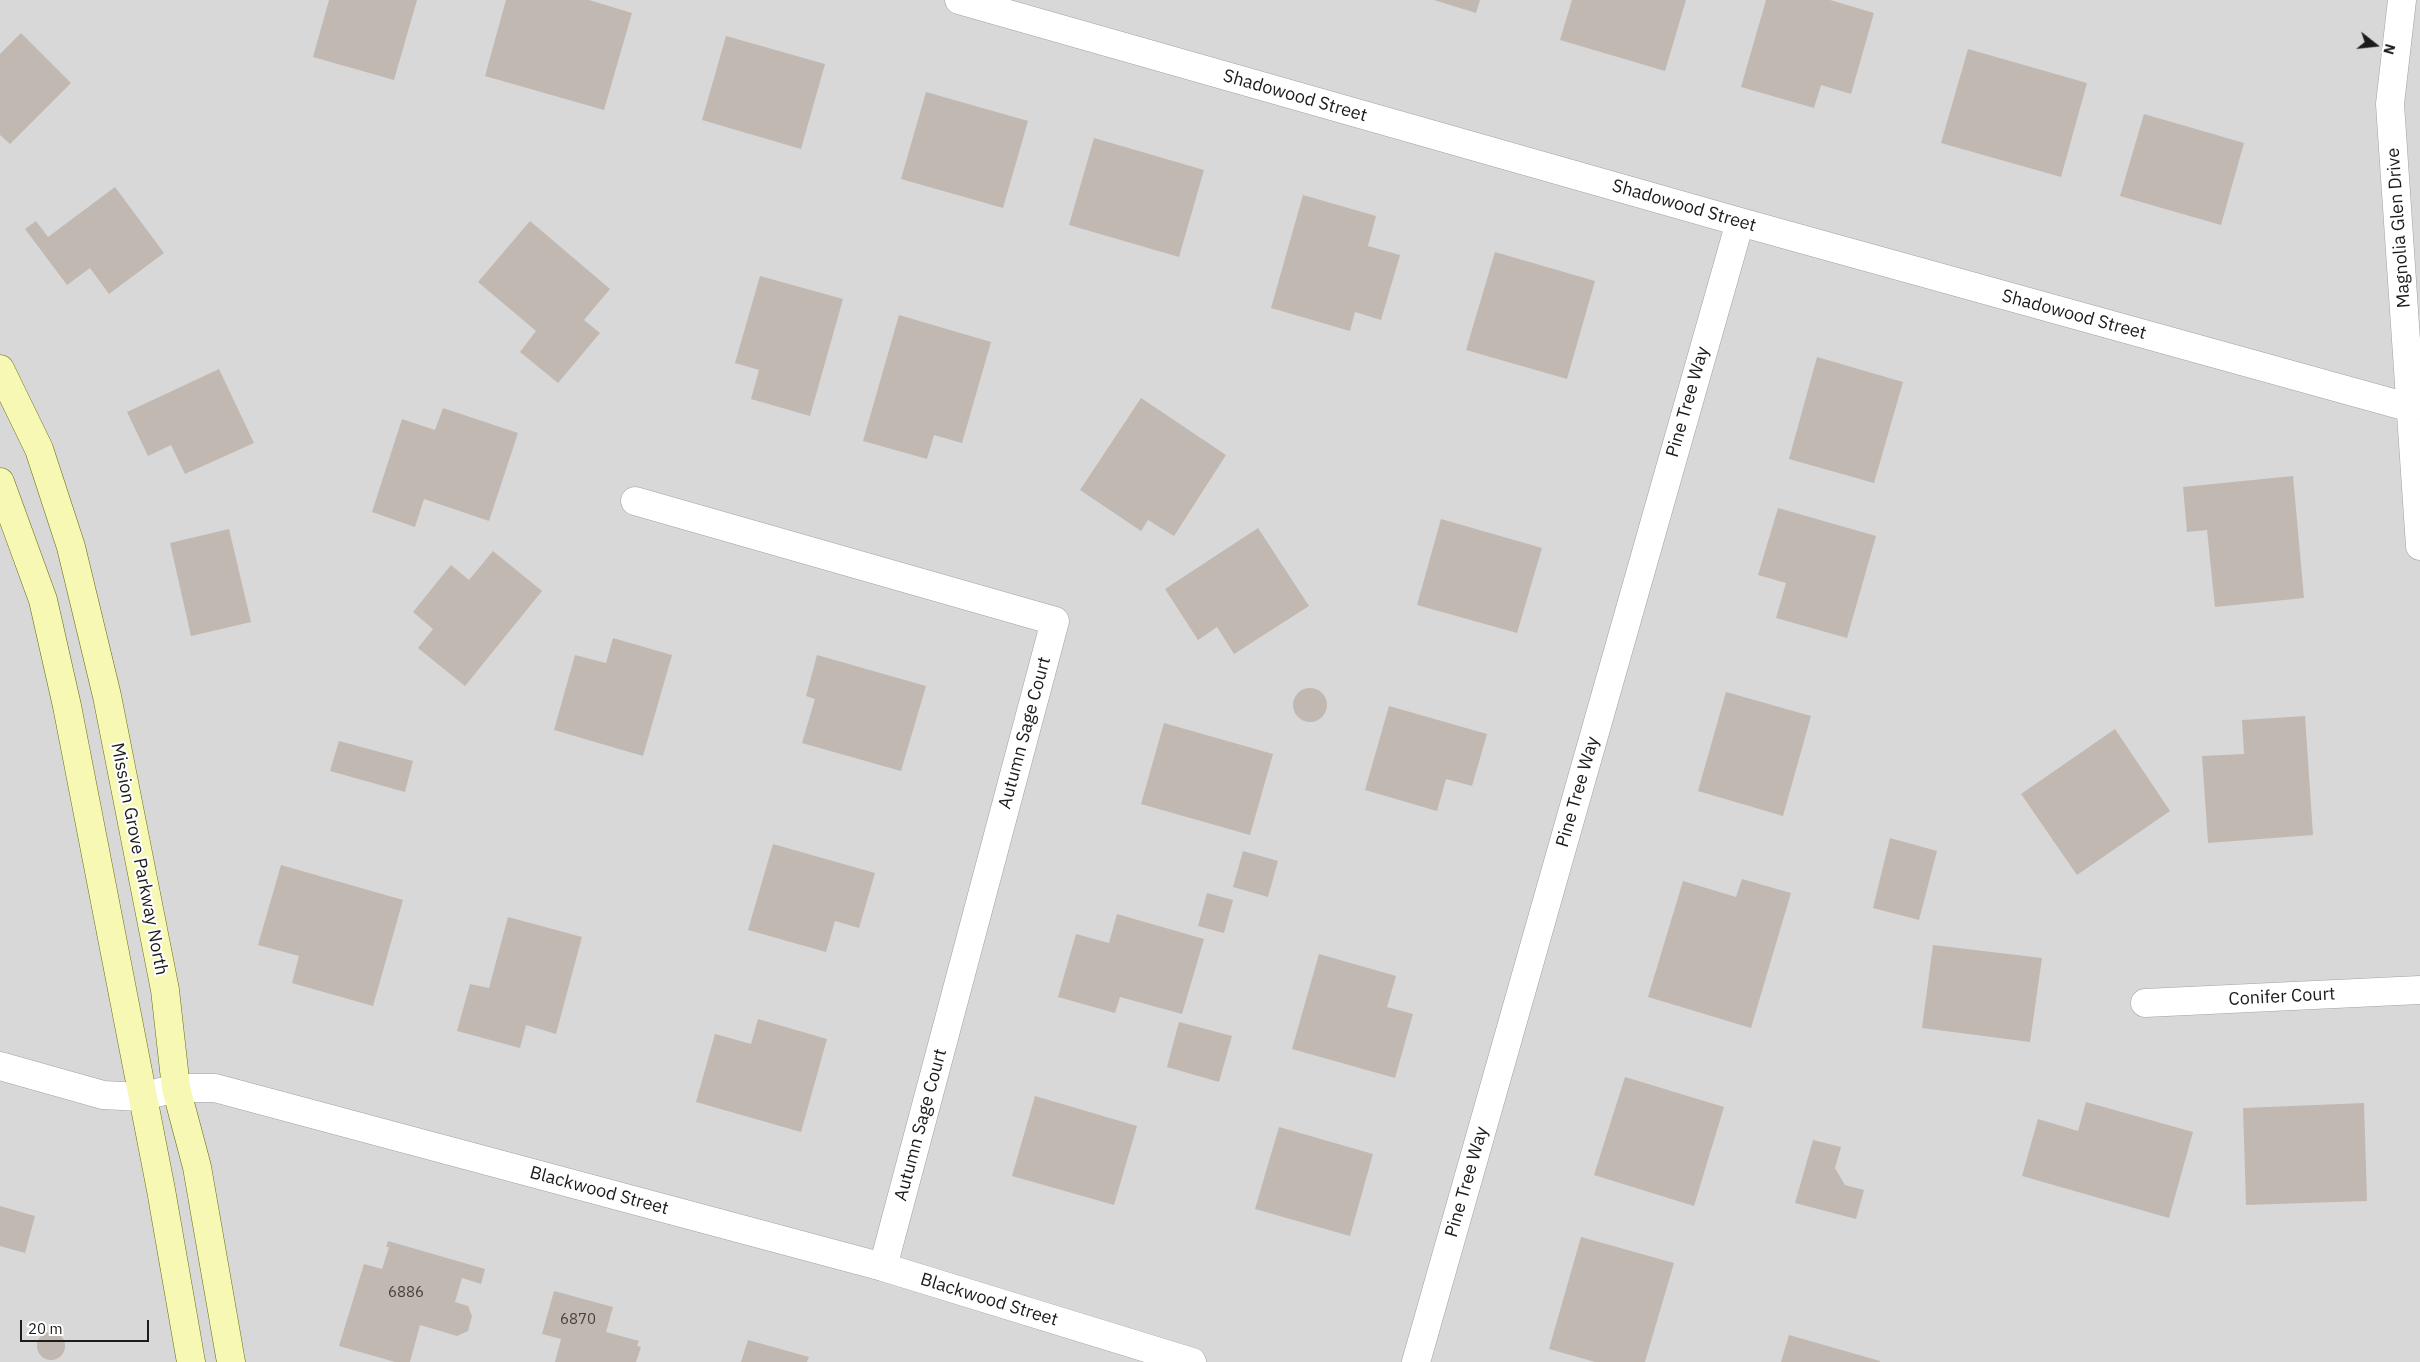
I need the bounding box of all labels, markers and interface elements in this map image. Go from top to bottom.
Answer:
north arrow [2350,20,2400,70]
text: N [2379,42,2399,56]
street label: Shadowood Street [1221,65,1369,127]
street label: Magnolia Glen Drive [2383,147,2415,309]
street label: Shadowood Street [1610,175,1758,237]
street label: Shadowood Street [1999,285,2149,345]
street label: Pine Tree Way [1662,344,1714,460]
street label: Autumn Sage Court [994,655,1056,811]
street label: Pine Tree Way [1552,734,1604,850]
street label: Mission Grove Parkway North [106,741,172,977]
street label: Conifer Court [2228,983,2336,1011]
street label: Autumn Sage Court [890,1047,952,1203]
street label: Pine Tree Way [1441,1124,1493,1240]
street label: Blackwood Street [527,1162,671,1220]
street label: Blackwood Street [918,1269,1060,1331]
house number: 6886 [388,1284,424,1302]
scale bar [22,1310,151,1342]
house number: 6870 [560,1311,596,1329]
text: 20 m [28,1319,63,1338]

